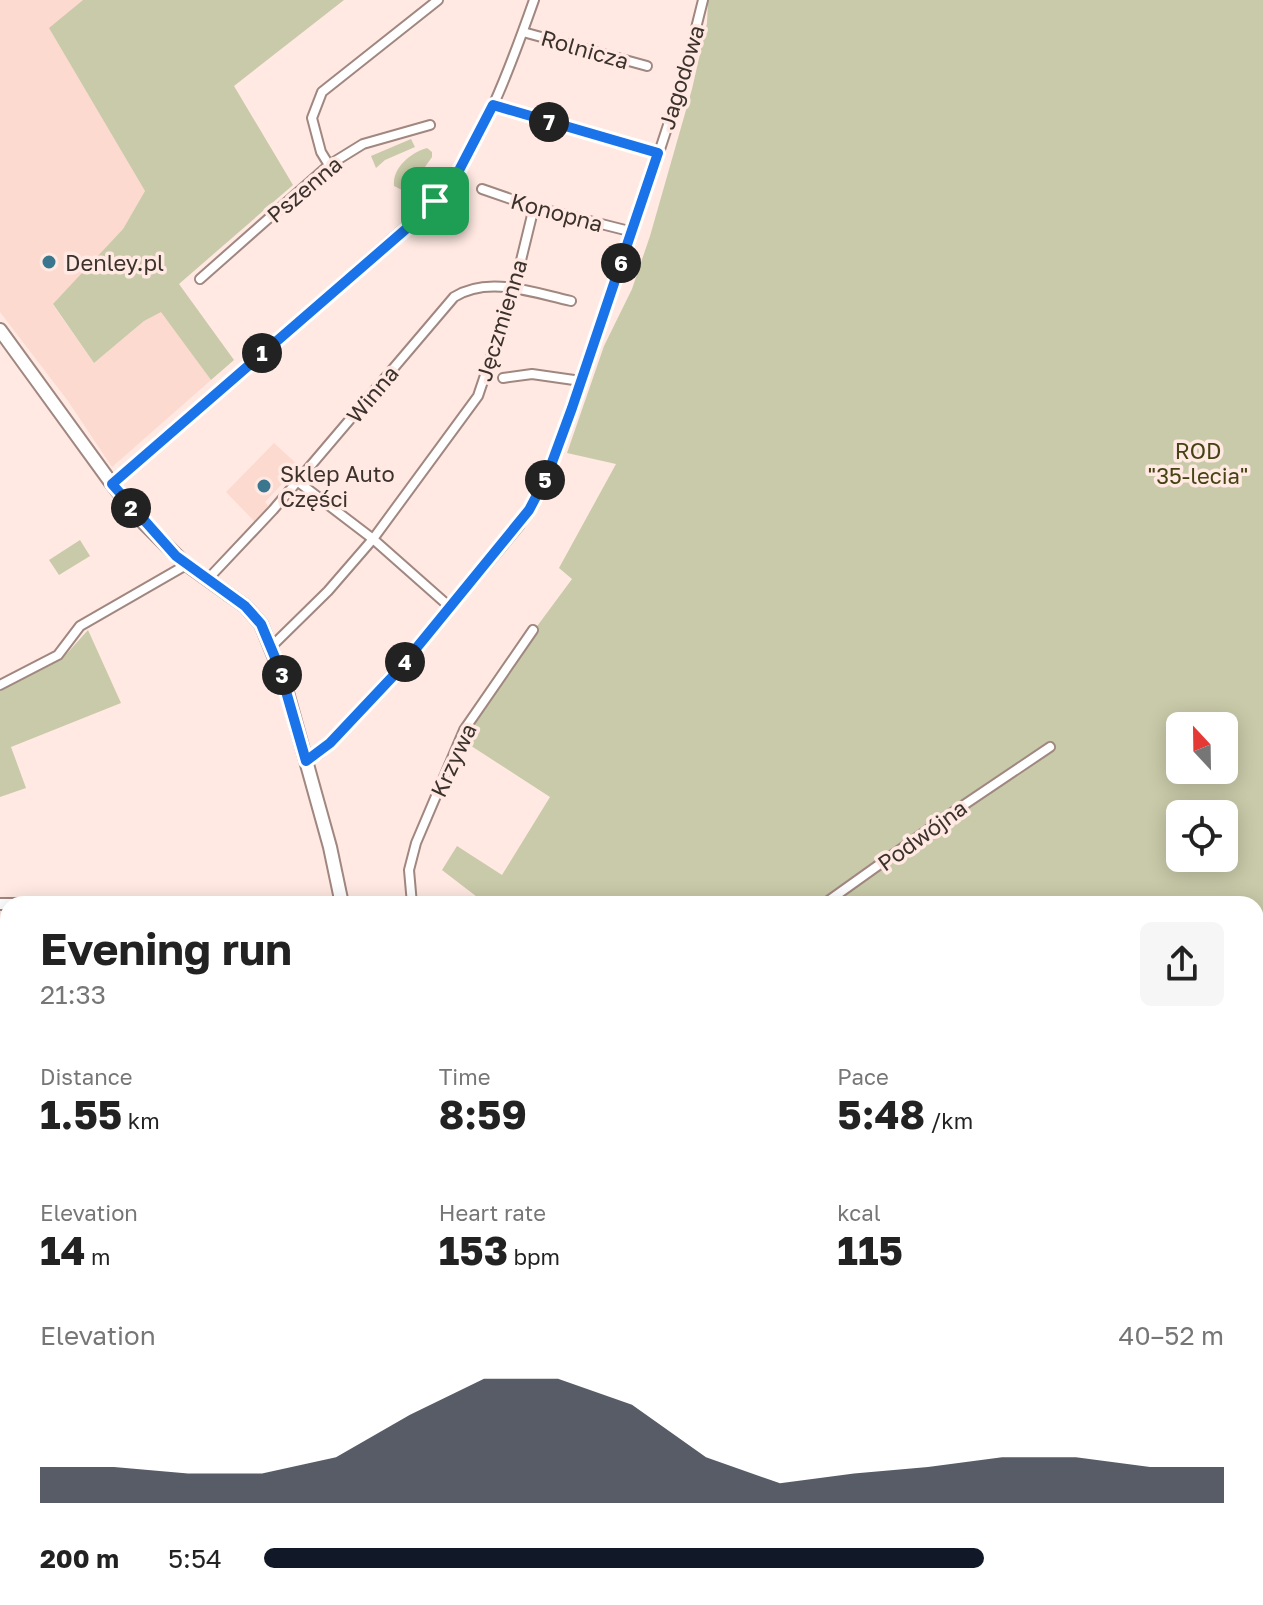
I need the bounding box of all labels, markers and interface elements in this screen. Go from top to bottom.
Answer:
street label: Jagodowa [652,22,710,132]
street label: Rolnicza [538,24,632,74]
pin: 7 [529,102,569,142]
text: 7 [543,108,555,135]
street label: Pszenna [261,150,347,228]
pin [401,167,469,235]
icon: arrive [413,179,457,223]
street label: Konopna [508,187,606,237]
pin: 6 [601,243,641,283]
place label: Denley.pl [65,249,164,276]
text: 6 [614,249,628,276]
marker: Denley.pl [40,253,58,271]
street label: Jęczmienna [470,256,532,384]
pin: 1 [242,333,282,373]
text: 1 [256,339,268,366]
street label: Winna [340,360,404,428]
park label: ROD "35-lecia" [1148,437,1248,489]
place label: Sklep Auto Części [280,460,395,512]
pin: 5 [525,460,565,500]
text: 5 [538,466,552,493]
marker: Sklep Auto Części [255,477,273,495]
pin: 2 [111,488,151,528]
text: 2 [124,494,138,521]
pin: 4 [385,642,425,682]
text: 4 [398,648,412,675]
pin: 3 [262,655,302,695]
text: 3 [275,661,289,688]
north arrow [1166,712,1238,784]
map controls [1166,712,1238,872]
street label: Krzywa [424,719,482,801]
street label: Podwójna [872,794,972,876]
button: locate [1166,800,1238,872]
text: Evening run [40,922,292,975]
button: share [1140,922,1224,1006]
text: 21:33 [40,979,106,1010]
text: Distance [40,1063,132,1090]
text: Time [439,1063,490,1090]
text: Pace [837,1063,889,1090]
text: 1.55 [40,1090,122,1138]
text: 8:59 [439,1090,527,1138]
text: 5:48 [837,1090,925,1138]
text: km [122,1107,160,1134]
text: /km [925,1107,973,1134]
text: Elevation [40,1199,138,1226]
text: Heart rate [439,1199,546,1226]
text: kcal [837,1199,881,1226]
text: 14 [40,1226,86,1274]
text: 153 [439,1226,508,1274]
text: 115 [837,1226,903,1274]
text: m [86,1243,111,1270]
text: bpm [508,1243,560,1270]
text: Elevation [40,1320,156,1351]
text: 40–52 m [1119,1320,1224,1351]
text: 200 m [40,1543,119,1574]
text: 5:54 [168,1543,222,1574]

